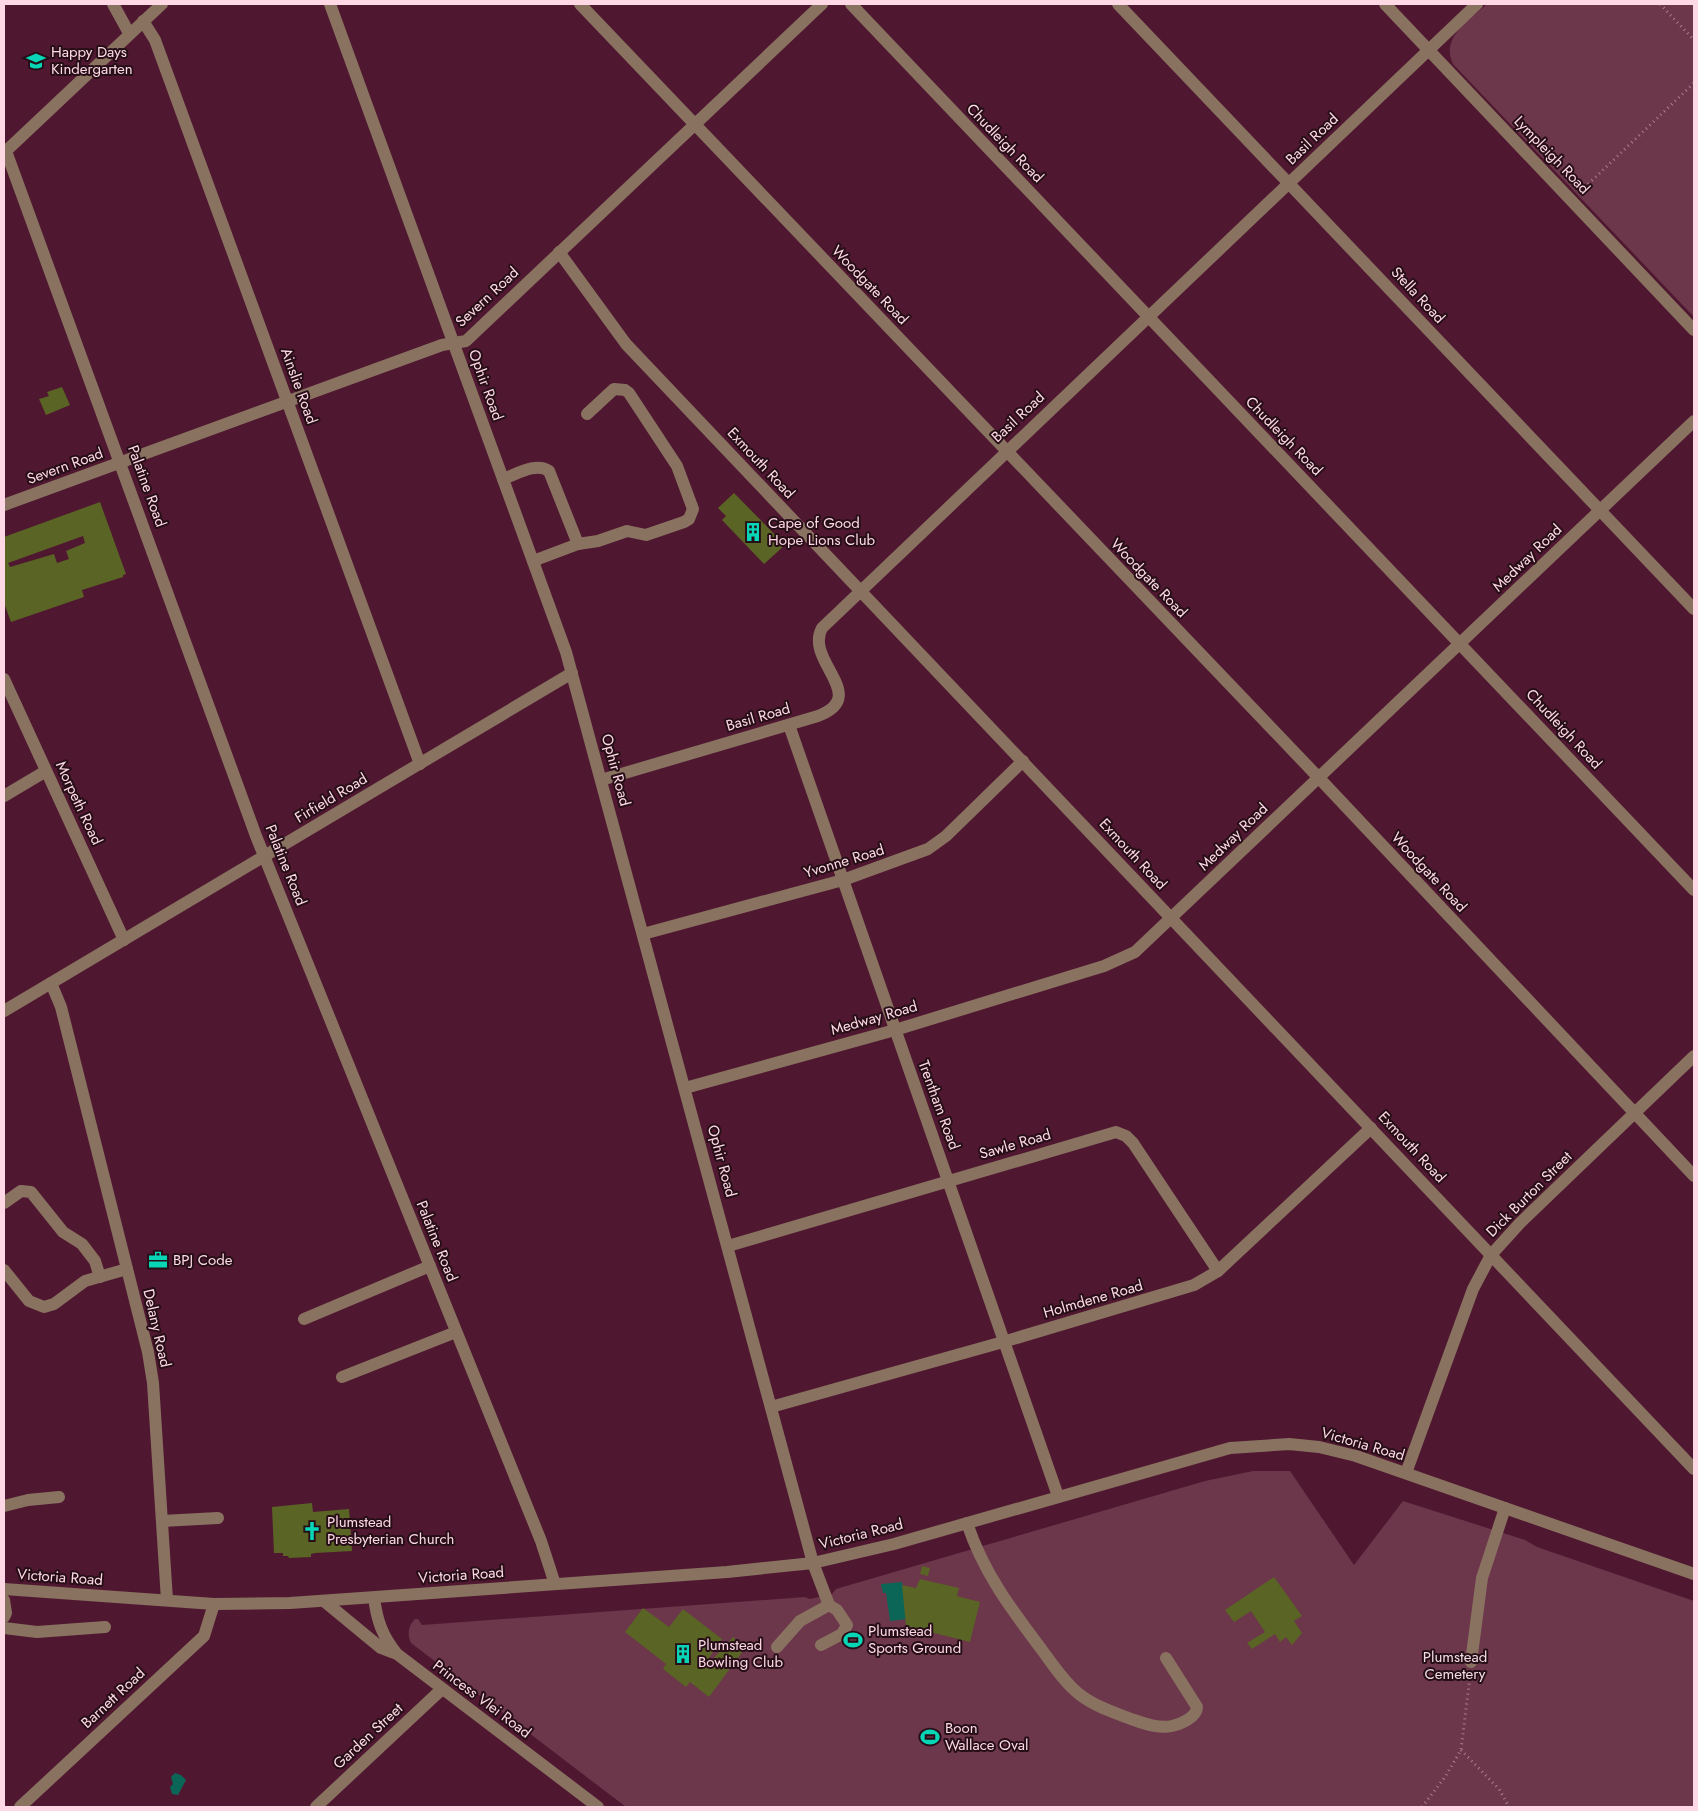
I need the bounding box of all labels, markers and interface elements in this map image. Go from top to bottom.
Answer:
place label: Happy Days Kindergarten [51,41,133,80]
school or university icon: Happy Days Kindergarten [25,50,47,72]
street label: Chudleigh Road [961,98,1049,188]
street label: Basil Road [1281,108,1343,170]
street label: Lympleigh Road [1509,111,1595,199]
street label: Woodgate Road [826,240,914,330]
street label: Severn Road [450,262,524,332]
street label: Stella Road [1386,262,1450,328]
street label: Ainslie Road [275,345,323,427]
street label: Ophir Road [463,346,509,424]
street label: Basil Road [986,387,1050,447]
street label: Chudleigh Road [1240,391,1328,481]
street label: Exmouth Road [722,422,800,504]
street label: Severn Road [24,442,106,490]
street label: Palatine Road [122,442,172,530]
place label: Cape of Good Hope Lions Club [768,512,876,551]
street label: Medway Road [1487,519,1567,597]
building icon: Cape of Good Hope Lions Club [742,521,764,543]
street label: Woodgate Road [1105,533,1193,623]
street label: Chudleigh Road [1521,684,1607,774]
street label: Basil Road [723,697,793,737]
street label: Ophir Road [596,731,636,809]
street label: Morpeth Road [50,758,108,848]
street label: Firfield Road [290,768,372,828]
street label: Medway Road [1193,798,1273,876]
street label: Exmouth Road [1094,813,1172,895]
street label: Palatine Road [260,821,312,909]
street label: Woodgate Road [1386,827,1472,917]
street label: Yvonne Road [801,838,887,884]
street label: Medway Road [828,995,920,1041]
street label: Trentham Road [913,1057,965,1153]
street label: Exmouth Road [1373,1106,1451,1188]
street label: Ophir Road [702,1122,742,1200]
street label: Sawle Road [977,1123,1053,1165]
street label: Dick Burton Street [1481,1146,1577,1242]
street label: Palatine Road [411,1197,463,1285]
office icon: BPJ Code [147,1249,169,1271]
place label: BPJ Code [173,1249,233,1271]
street label: Holmdene Road [1041,1274,1145,1324]
street label: Delany Road [137,1287,177,1369]
street label: Victoria Road [1319,1422,1407,1466]
place label: Plumstead Presbyterian Church [327,1511,455,1550]
street label: Victoria Road [817,1513,905,1555]
church icon: Plumstead Presbyterian Church [301,1520,323,1542]
street label: Victoria Road [417,1561,505,1589]
street label: Victoria Road [16,1563,104,1591]
place label: Plumstead Sports Ground [868,1620,961,1659]
sports icon: Plumstead Sports Ground [842,1629,864,1651]
place label: Plumstead Bowling Club [698,1634,783,1673]
building icon: Plumstead Bowling Club [672,1643,694,1665]
park label: Plumstead Cemetery [1423,1646,1487,1685]
street label: Princess Vlei Road [428,1655,536,1743]
street label: Barnett Road [76,1663,150,1733]
street label: Garden Street [328,1698,408,1774]
place label: Boon Wallace Oval [945,1717,1028,1756]
sports icon: Boon Wallace Oval [919,1726,941,1748]

